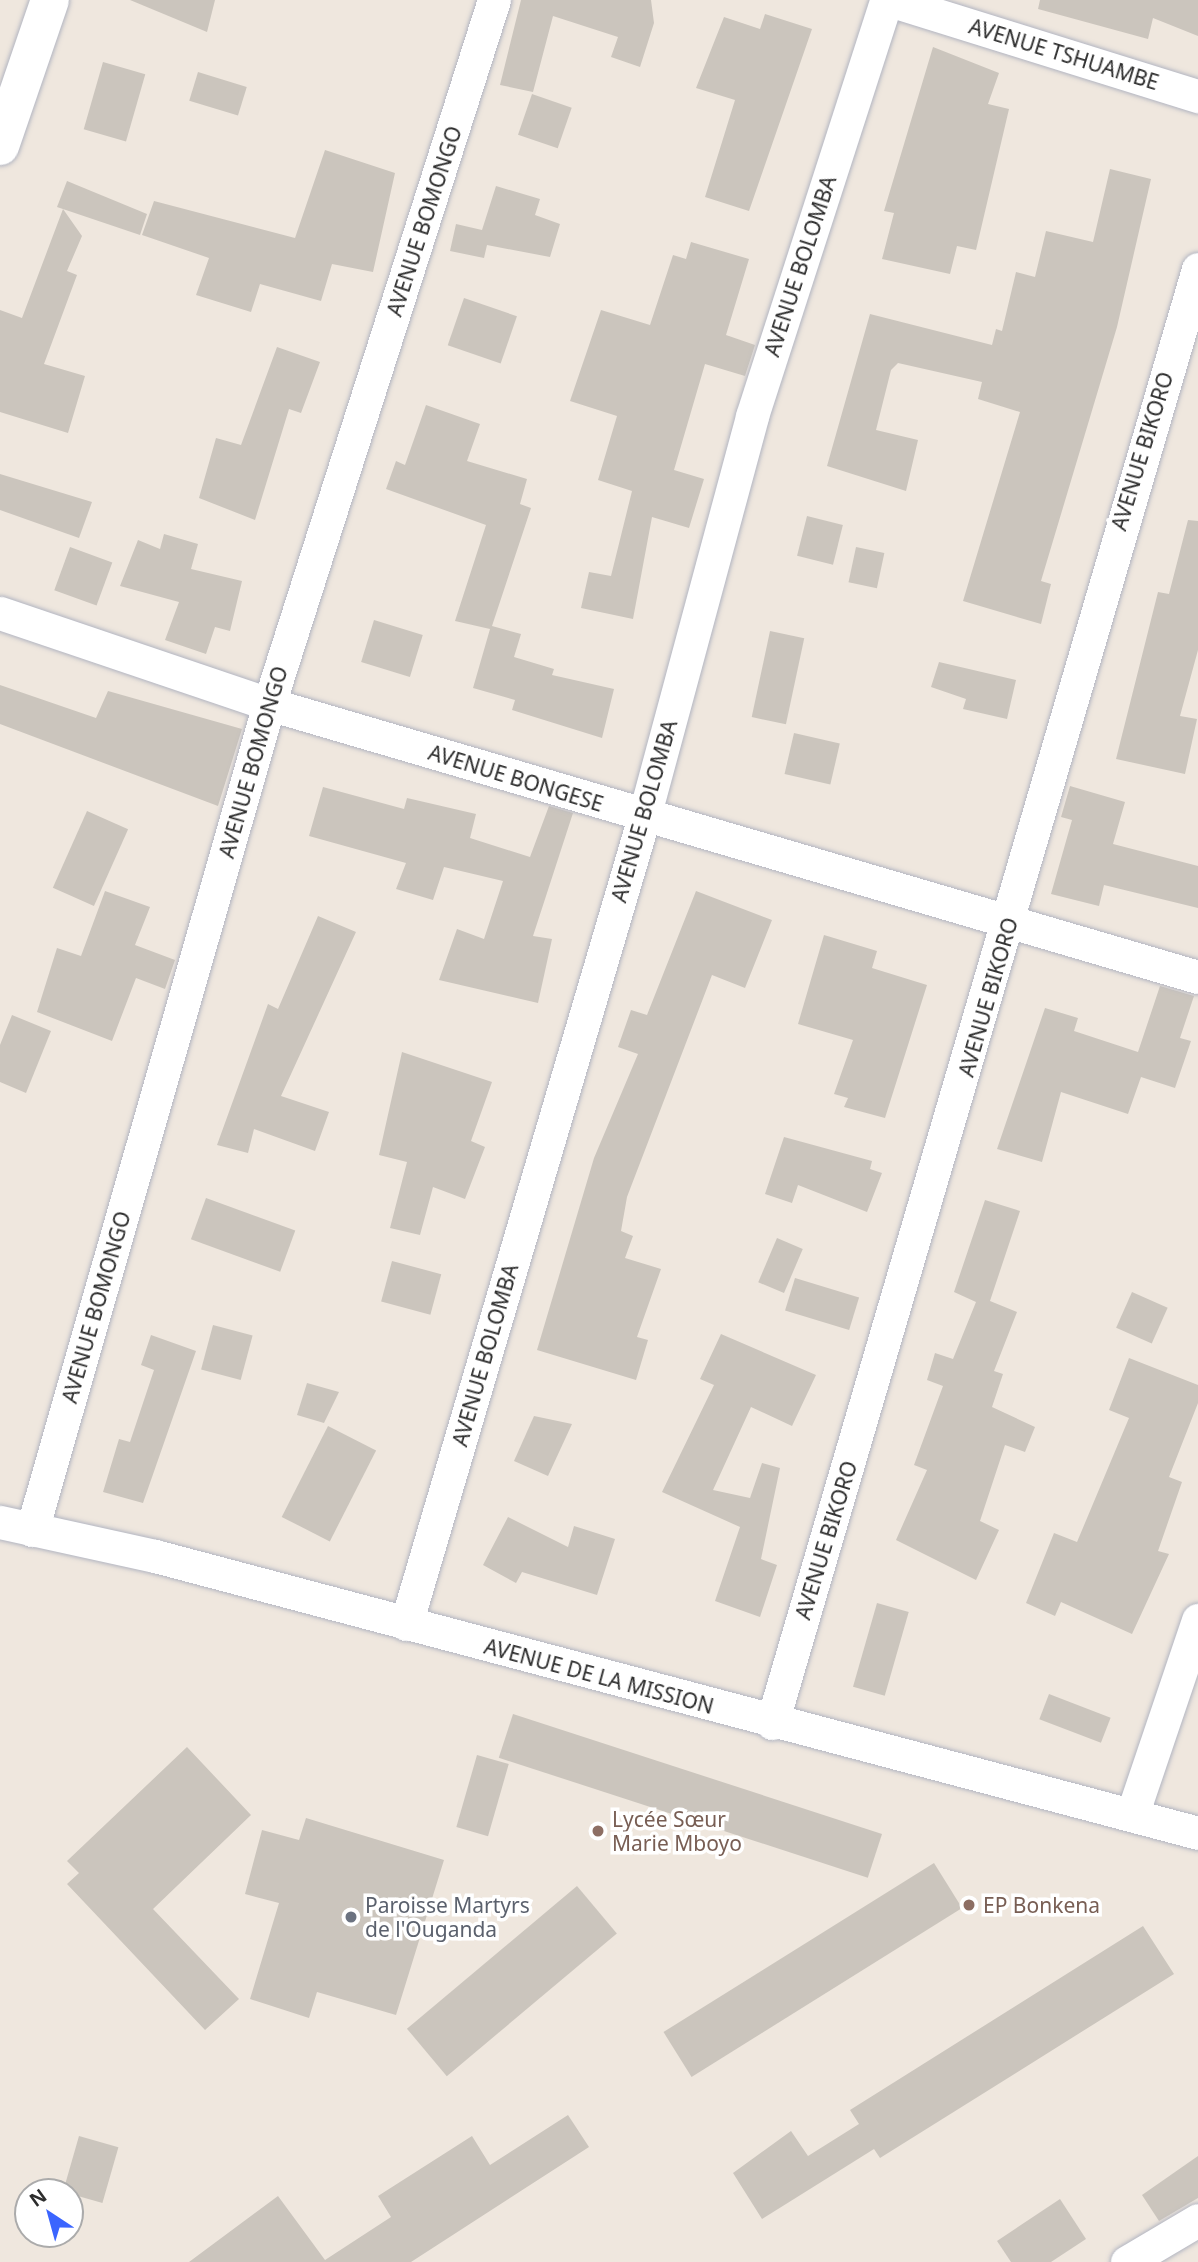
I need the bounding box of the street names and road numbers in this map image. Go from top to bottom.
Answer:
street label: AVENUE TSHUAMBE [966,13,1162,95]
street label: AVENUE BOMONGO [381,123,467,319]
street label: AVENUE BOLOMBA [759,172,841,360]
street label: AVENUE BIKORO [1106,369,1178,533]
street label: AVENUE BOMONGO [214,663,292,861]
street label: AVENUE BOLOMBA [606,717,682,905]
street label: AVENUE BONGESE [426,739,606,817]
street label: AVENUE BIKORO [953,914,1023,1080]
street label: AVENUE BOMONGO [57,1208,135,1406]
street label: AVENUE BOLOMBA [447,1261,523,1449]
street label: AVENUE BIKORO [790,1458,862,1622]
street label: AVENUE DE LA MISSION [482,1633,716,1719]

